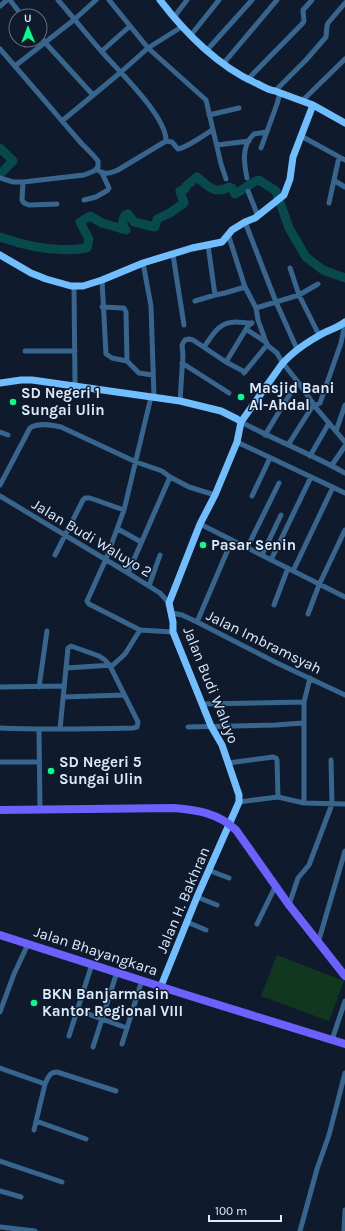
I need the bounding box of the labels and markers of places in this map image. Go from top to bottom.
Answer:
place label: Masjid Bani Al-Ahdal [249,379,335,414]
place label: SD Negeri 1 Sungai Ulin [21,384,105,419]
marker: Masjid Bani Al-Ahdal [236,392,246,402]
marker: SD Negeri 1 Sungai Ulin [8,397,18,407]
place label: Pasar Senin [211,536,296,554]
marker: Pasar Senin [198,540,208,550]
place label: SD Negeri 5 Sungai Ulin [59,753,143,788]
marker: SD Negeri 5 Sungai Ulin [46,766,56,776]
place label: BKN Banjarmasin Kantor Regional VIII [42,985,183,1020]
marker: BKN Banjarmasin Kantor Regional VIII [29,998,39,1008]

